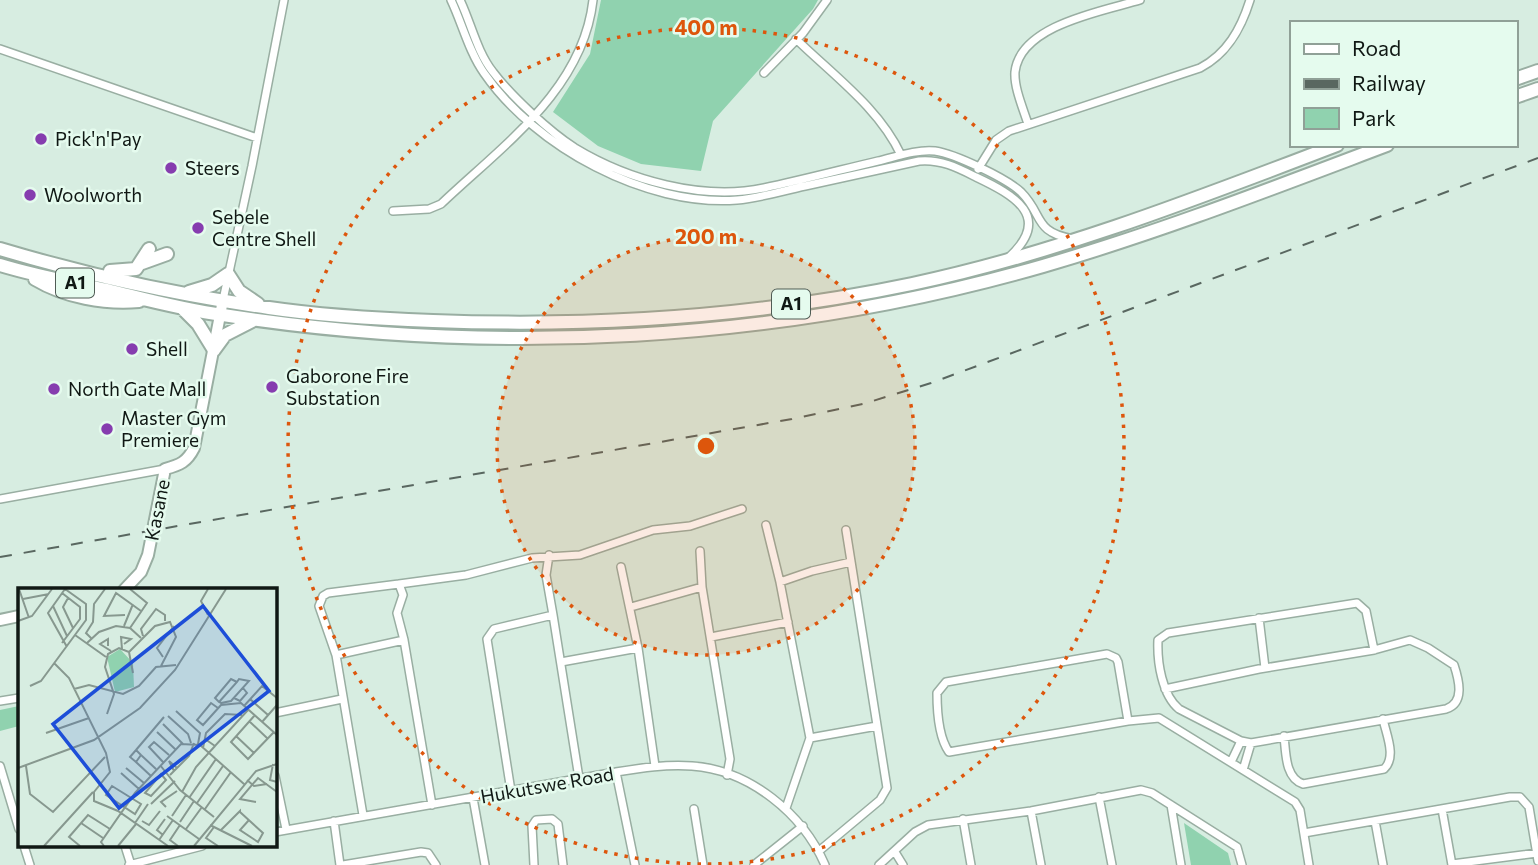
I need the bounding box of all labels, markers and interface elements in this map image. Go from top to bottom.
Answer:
text: 400 m [674,14,738,39]
legend [1290,21,1517,147]
text: Road [1352,35,1401,60]
text: Railway [1352,70,1426,95]
text: Park [1352,105,1396,130]
place label: Pick'n'Pay [55,127,142,150]
marker: Pick'n'Pay [33,131,49,147]
place label: Steers [185,156,240,179]
marker: Steers [163,160,179,176]
place label: Woolworth [44,183,142,206]
marker: Woolworth [22,187,38,203]
place label: Sebele Centre Shell [212,205,316,250]
marker: Sebele Centre Shell [190,220,206,236]
text: 200 m [675,223,737,248]
road number: A1 [56,268,94,298]
road number: A1 [772,290,810,318]
place label: Shell [146,337,188,360]
marker: Shell [124,341,140,357]
place label: Gaborone Fire Substation [286,364,409,409]
place label: North Gate Mall [68,377,206,400]
marker: Gaborone Fire Substation [264,379,280,395]
marker: North Gate Mall [46,381,62,397]
place label: Master Gym Premiere [121,406,226,451]
marker: Master Gym Premiere [99,421,115,437]
centre of rings [694,434,718,458]
street label: Kasane [139,477,174,543]
inset map [18,588,276,848]
street label: Hukutswe Road [478,761,615,808]

